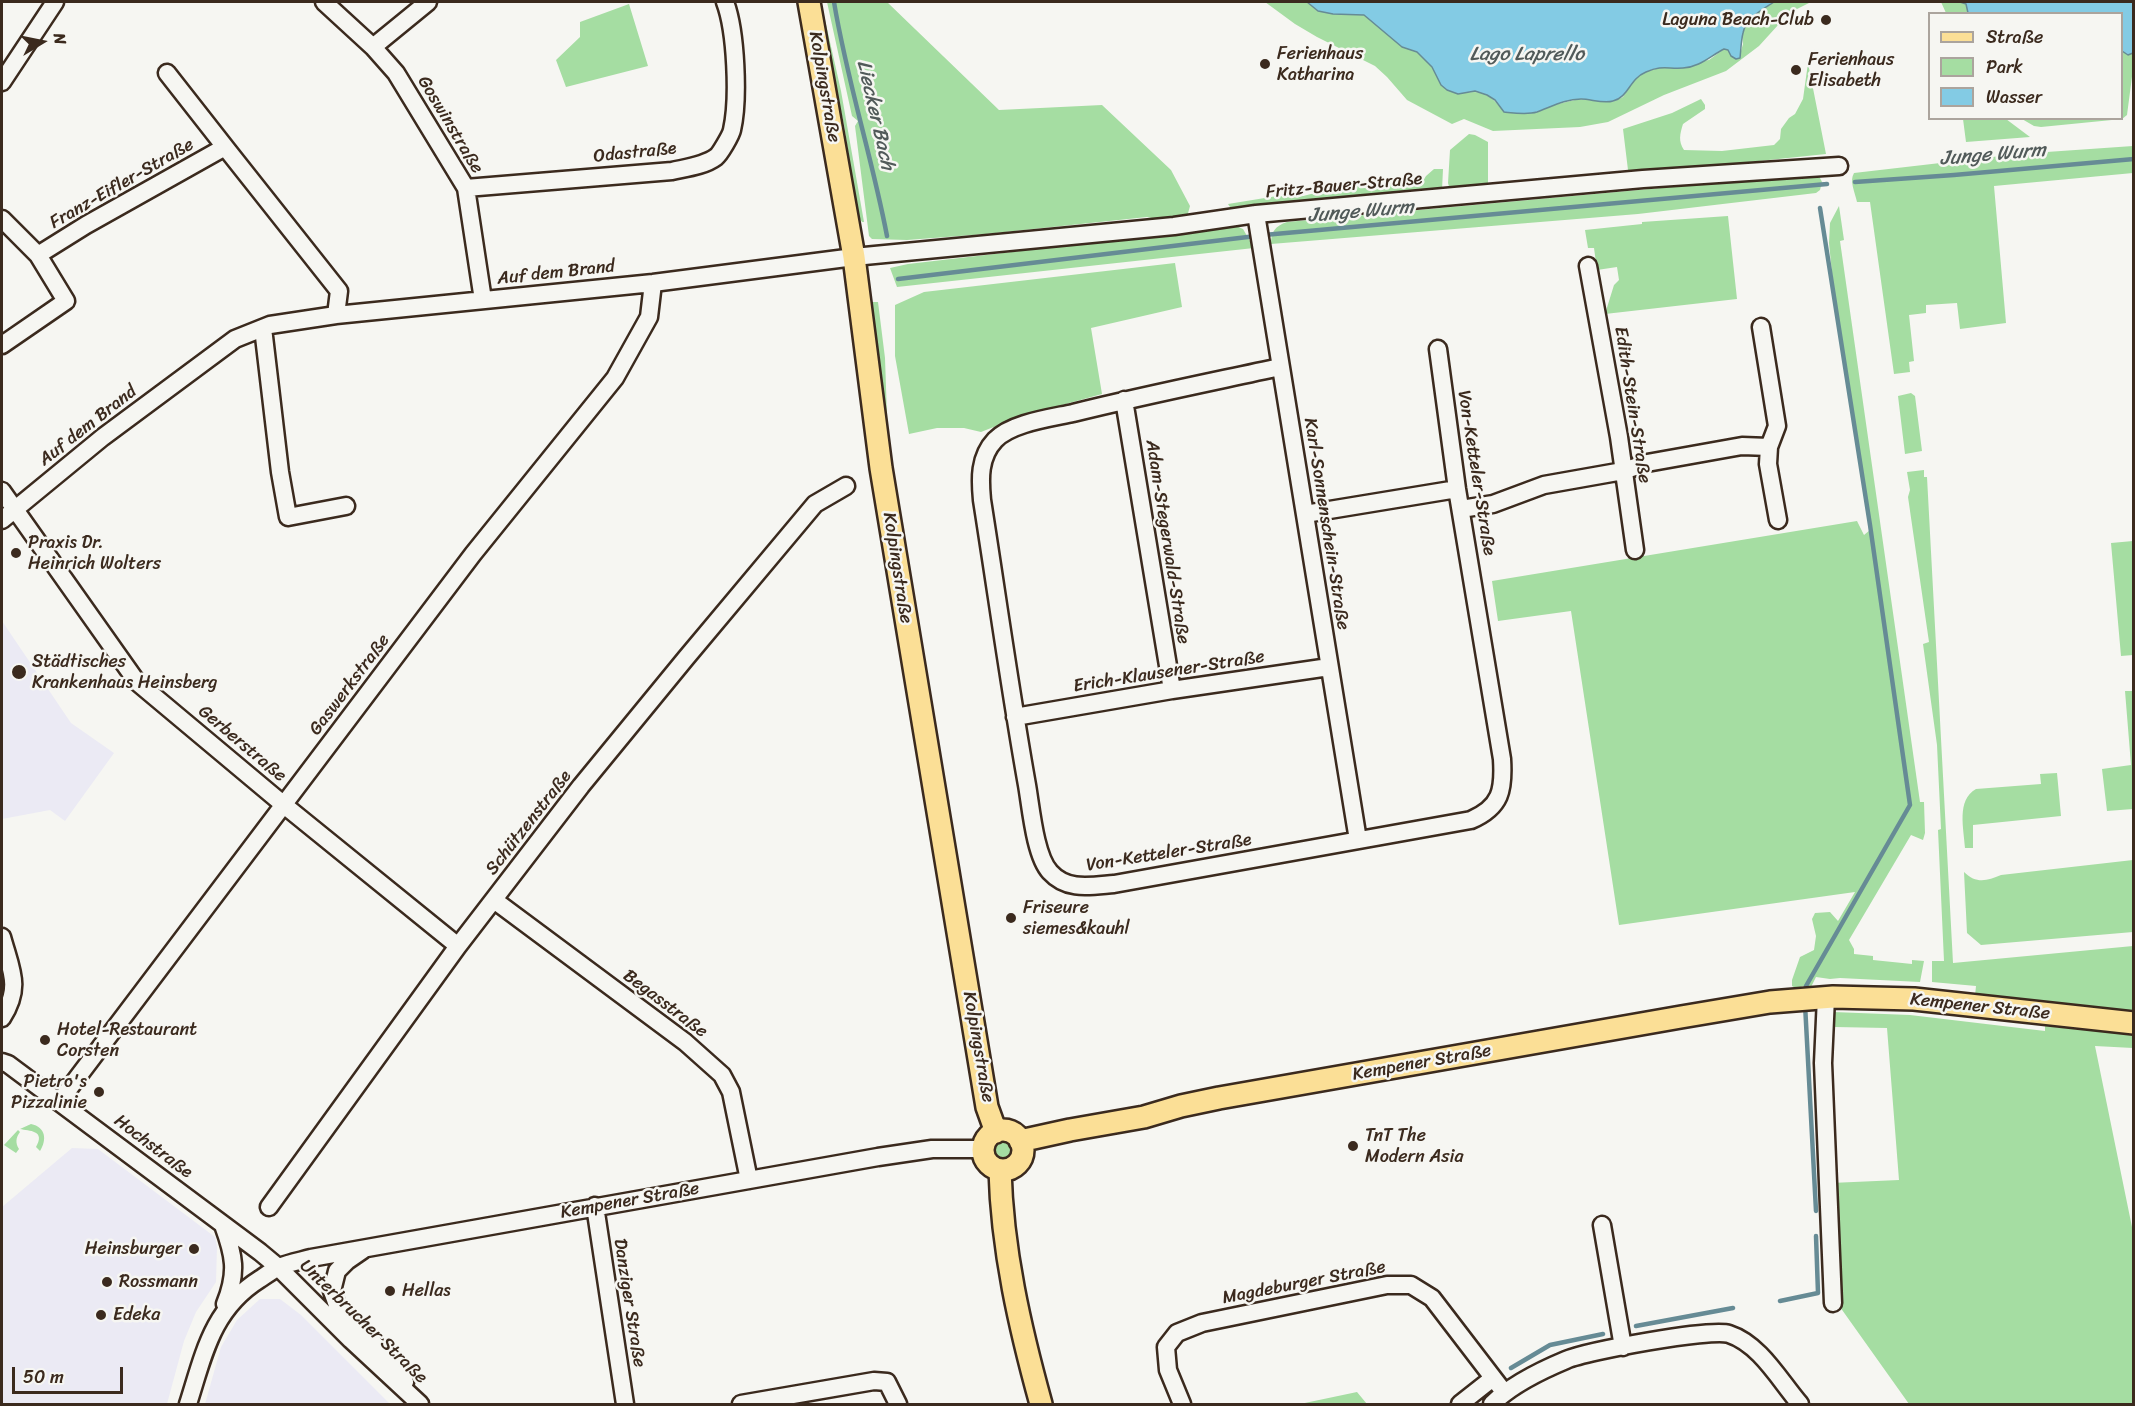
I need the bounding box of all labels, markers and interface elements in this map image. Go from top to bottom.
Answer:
place label: Laguna Beach-Club [1662,9,1814,31]
north arrow [12,12,72,72]
legend [1928,12,2123,120]
marker: Laguna Beach-Club [1819,13,1833,27]
text: Straße [1986,21,2043,53]
street label: Kolpingstraße [804,30,844,144]
text: N [45,31,75,47]
place label: Ferienhaus Katharina [1277,43,1363,86]
water label: Lago Laprello [1470,43,1584,67]
place label: Ferienhaus Elisabeth [1808,49,1894,92]
text: Park [1986,51,2023,83]
marker: Ferienhaus Katharina [1258,57,1272,71]
water label: Liecker Bach [851,58,899,172]
marker: Ferienhaus Elisabeth [1789,63,1803,77]
street label: Goswinstraße [412,72,488,178]
text: Wasser [1986,81,2042,113]
street label: Franz-Eifler-Straße [46,134,198,234]
street label: Odastraße [592,138,678,168]
water label: Junge Wurm [1939,138,2047,172]
street label: Fritz-Bauer-Straße [1265,168,1423,204]
water label: Junge Wurm [1307,195,1415,229]
street label: Auf dem Brand [496,256,616,290]
street label: Edith-Stein-Straße [1609,325,1655,485]
street label: Auf dem Brand [35,381,141,471]
street label: Von-Ketteler-Straße [1452,389,1500,557]
street label: Karl-Sonnenschein-Straße [1299,416,1353,632]
street label: Adam-Stegerwald-Straße [1140,438,1194,646]
street label: Kolpingstraße [878,511,916,625]
place label: Praxis Dr. Heinrich Wolters [28,532,161,574]
marker: Praxis Dr. Heinrich Wolters [9,546,23,560]
street label: Gaswerkstraße [305,630,395,740]
street label: Erich-Klausener-Straße [1072,646,1266,698]
place label: Städtisches Krankenhaus Heinsberg [32,651,217,694]
marker: Städtisches Krankenhaus Heinsberg [10,663,28,681]
street label: Gerberstraße [194,701,290,787]
street label: Schützenstraße [481,766,577,880]
street label: Von-Ketteler-Straße [1085,829,1253,877]
place label: Friseure siemes&kauhl [1023,897,1130,940]
marker: Friseure siemes&kauhl [1004,911,1018,925]
street label: Begasstraße [618,965,712,1043]
street label: Kempener Straße [1909,989,2051,1025]
street label: Kolpingstraße [958,990,998,1104]
place label: Hotel-Restaurant Corsten [57,1019,197,1062]
marker: Hotel-Restaurant Corsten [38,1033,52,1047]
street label: Kempener Straße [1351,1040,1493,1086]
place label: Pietro's Pizzalinie [11,1071,87,1114]
marker: Pietro's Pizzalinie [92,1085,106,1099]
street label: Hochstraße [109,1110,197,1184]
place label: TnT The Modern Asia [1365,1125,1463,1168]
marker: TnT The Modern Asia [1346,1139,1360,1153]
street label: Kempener Straße [559,1178,701,1224]
street label: Danziger Straße [608,1237,650,1369]
place label: Heinsburger [85,1238,182,1260]
marker: Heinsburger [187,1242,201,1256]
street label: Unterbrucher Straße [295,1255,431,1389]
street label: Magdeburger Straße [1221,1257,1387,1309]
place label: Rossmann [119,1271,198,1293]
marker: Rossmann [100,1275,114,1289]
place label: Hellas [402,1280,451,1302]
marker: Hellas [383,1284,397,1298]
place label: Edeka [113,1304,160,1326]
marker: Edeka [94,1308,108,1322]
scale bar [15,1355,126,1393]
text: 50 m [23,1361,64,1393]

